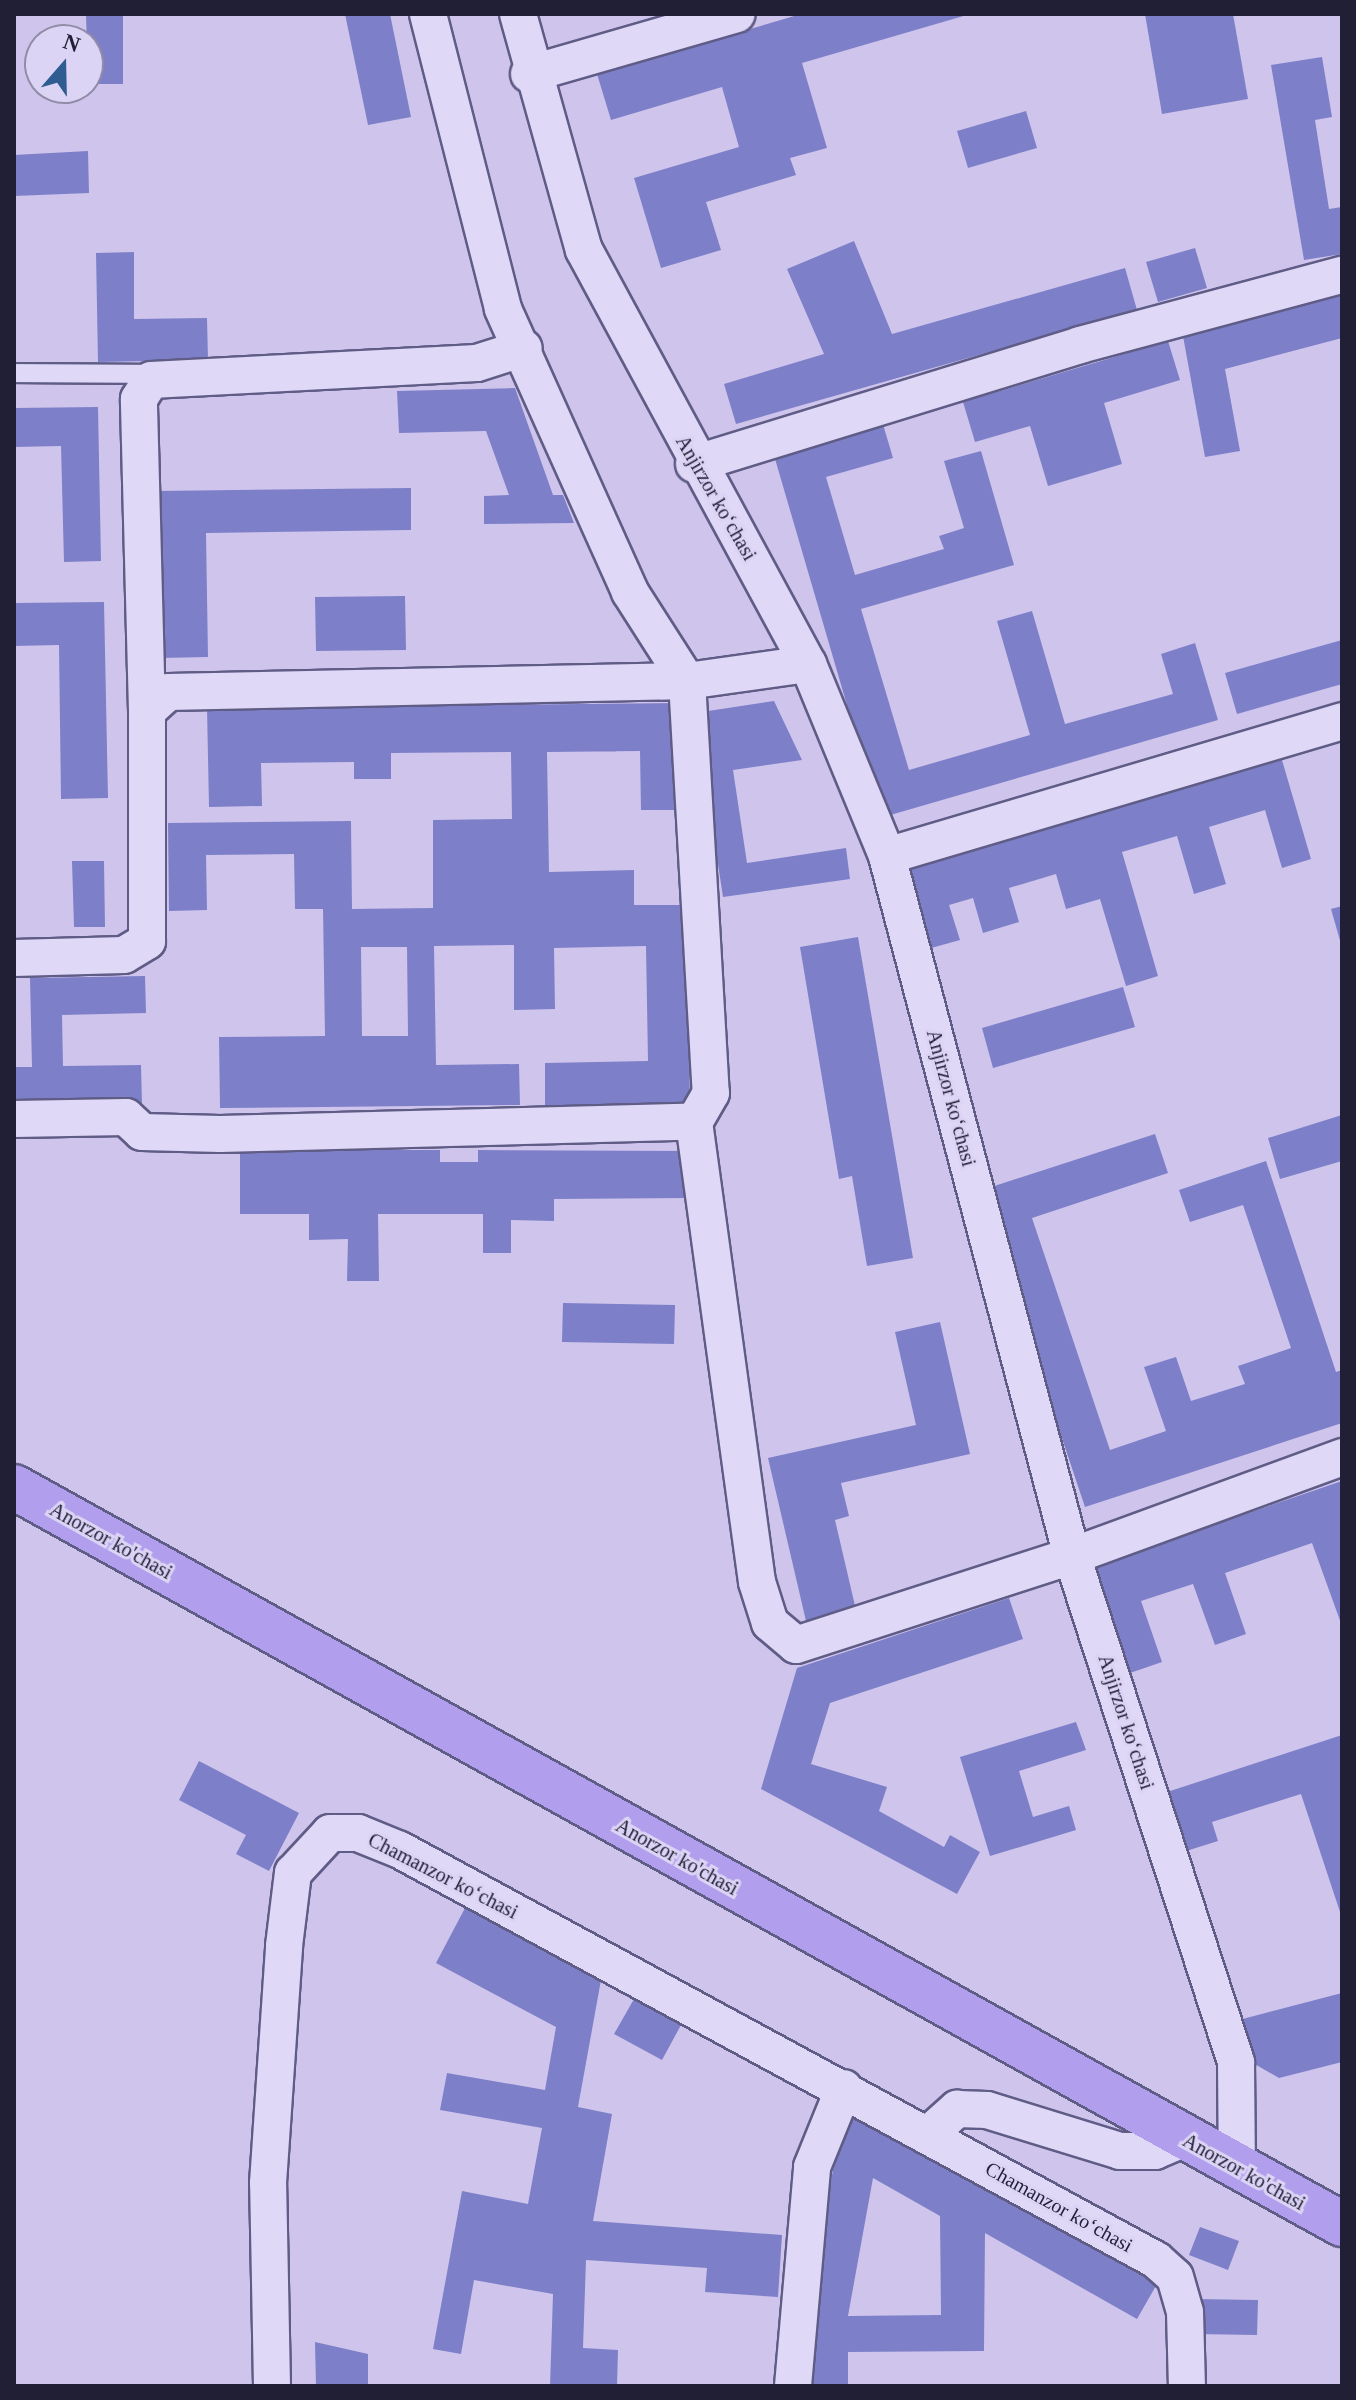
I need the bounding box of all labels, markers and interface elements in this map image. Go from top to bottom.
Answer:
north arrow [24,24,104,104]
text: N [60,28,83,57]
street label: Anjirzor koʻchasi [670,431,762,565]
street label: Anjirzor koʻchasi [921,1027,981,1169]
street label: Anorzor ko'chasi [46,1497,176,1585]
street label: Anjirzor koʻchasi [1093,1651,1159,1793]
street label: Anorzor ko'chasi [612,1813,742,1901]
street label: Chamanzor koʻchasi [364,1828,522,1924]
street label: Anorzor ko'chasi [1179,2128,1309,2216]
street label: Chamanzor koʻchasi [981,2157,1137,2257]

